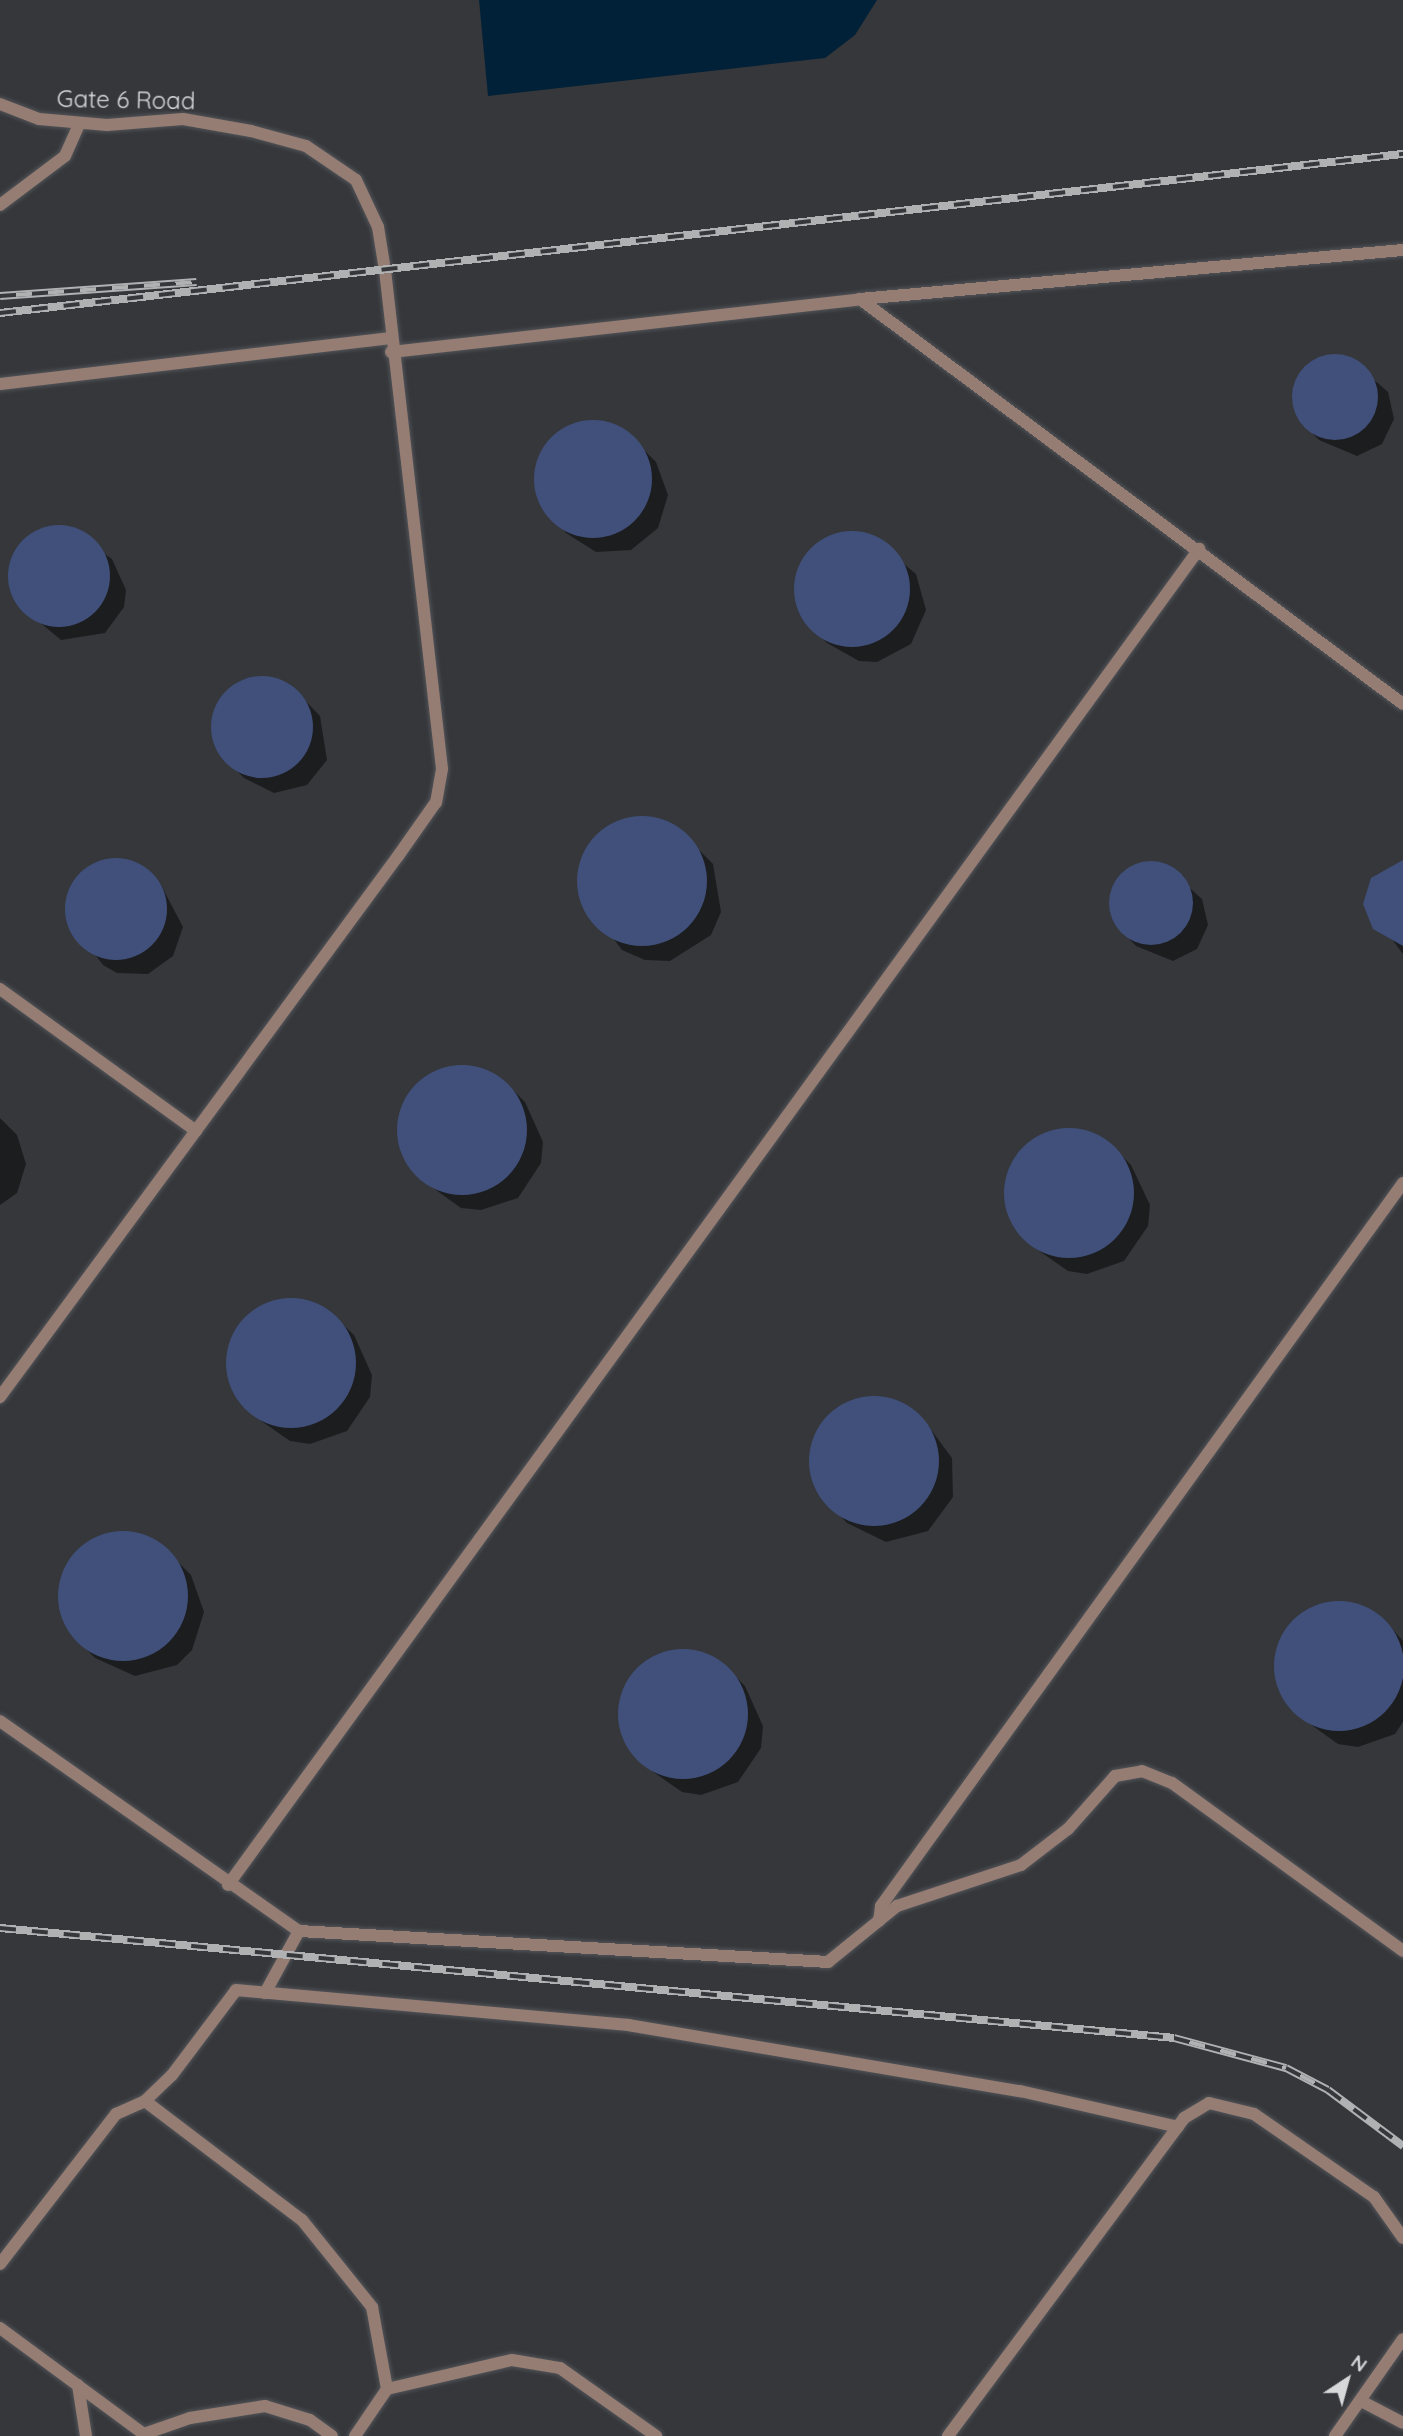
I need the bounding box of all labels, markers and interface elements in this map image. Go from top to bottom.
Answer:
street label: Gate 6 Road [56,84,196,116]
north arrow [1312,2345,1382,2415]
text: N [1347,2349,1372,2377]

